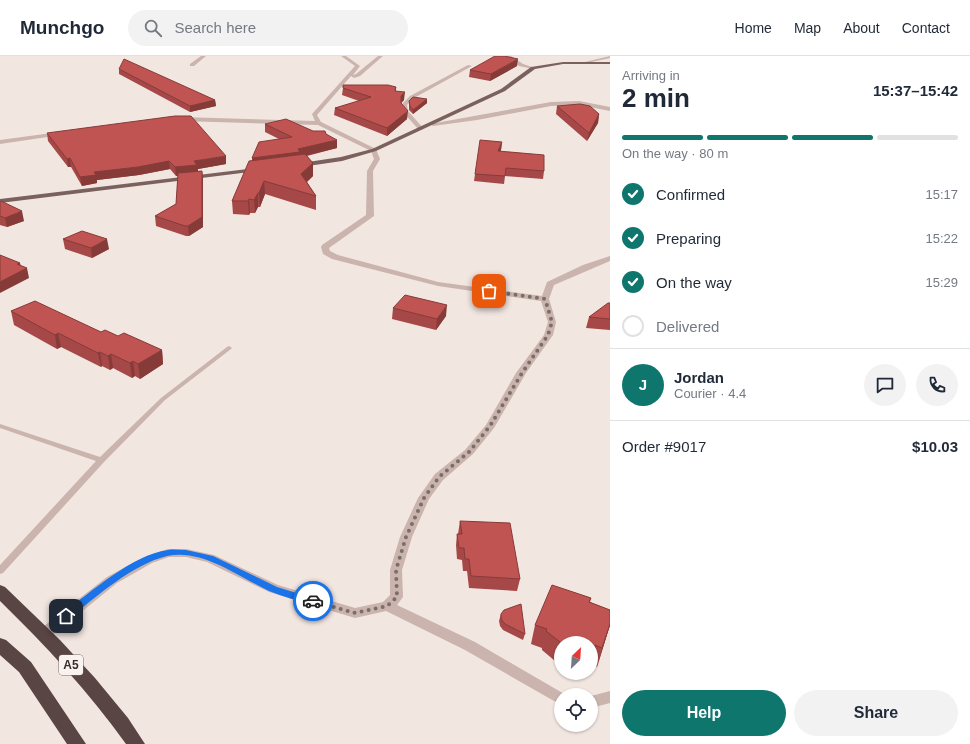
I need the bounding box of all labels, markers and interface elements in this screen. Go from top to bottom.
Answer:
search box [128,10,408,46]
text: Munchgo [20,17,104,38]
icon: search [142,17,164,39]
text: Search here [174,19,256,36]
text: Home [735,20,772,36]
text: Map [794,20,821,36]
text: About [843,20,880,36]
text: Contact [902,20,950,36]
text: Arriving in [622,68,680,83]
text: 15:37–15:42 [873,82,958,99]
text: 2 min [622,83,690,113]
text: On the way · 80 m [622,146,728,161]
icon: check [622,183,644,205]
text: Confirmed [656,186,725,203]
text: 15:17 [925,187,958,202]
icon: check [622,227,644,249]
text: Preparing [656,230,721,247]
text: 15:22 [925,231,958,246]
icon: check [622,271,644,293]
pin [472,274,506,308]
text: On the way [656,274,732,291]
text: 15:29 [925,275,958,290]
icon: bag [478,280,500,302]
text: Delivered [656,318,719,335]
button: chat [864,364,906,406]
button: phone [916,364,958,406]
text: Jordan [674,369,724,386]
text: J [639,376,647,393]
text: Courier · 4.4 [674,386,746,401]
text: Order #9017 [622,438,706,455]
text: $10.03 [912,438,958,455]
courier [293,581,333,621]
icon: car [302,590,324,612]
pin [49,599,83,633]
icon: home [55,605,77,627]
north arrow [554,636,598,680]
map controls [554,636,598,732]
road number: A5 [59,655,83,675]
button: locate [554,688,598,732]
button: Help [622,690,786,736]
button: Share [794,690,958,736]

